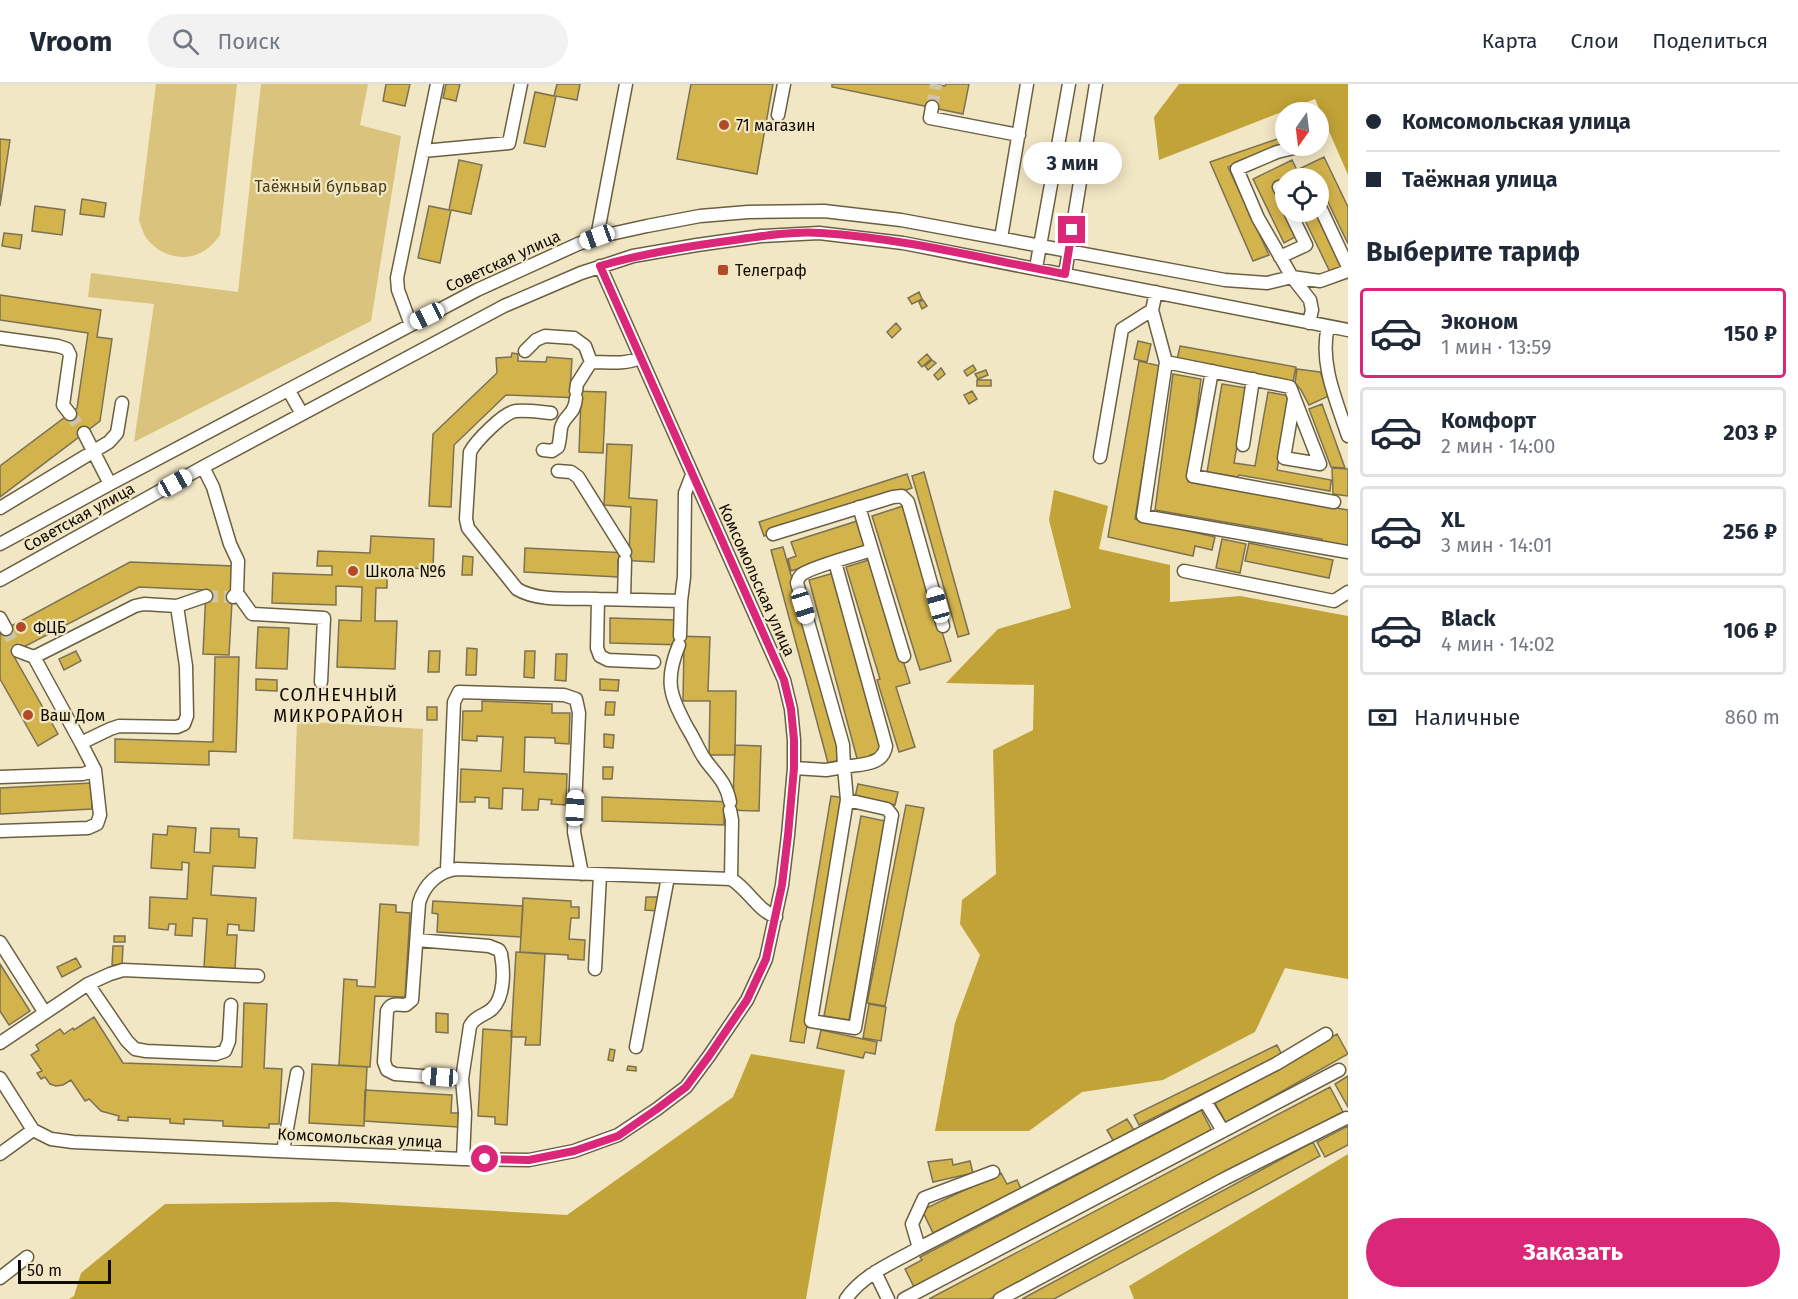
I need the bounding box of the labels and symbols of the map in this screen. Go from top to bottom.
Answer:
north arrow [1275,102,1329,156]
place label: 71 магазин [736,116,815,135]
marker: 71 магазин [717,118,731,132]
callout: 3 мин [1022,143,1122,185]
park label: Таёжный бульвар [255,177,387,196]
route end [1058,216,1085,243]
car [577,222,617,252]
street label: Советская улица [443,226,563,296]
place label: Телеграф [735,261,807,280]
marker: Телеграф [716,263,730,277]
car [407,300,447,332]
car [155,466,195,500]
street label: Советская улица [20,479,138,555]
street label: Комсомольская улица [715,501,799,659]
place label: Школа №6 [365,562,446,581]
marker: Школа №6 [346,564,360,578]
car [924,585,952,625]
car [789,586,817,626]
place label: ФЦБ [33,618,66,637]
marker: ФЦБ [14,620,28,634]
district label: СОЛНЕЧНЫЙ МИКРОРАЙОН [273,684,405,727]
place label: Ваш Дом [40,706,105,725]
marker: Ваш Дом [21,708,35,722]
car [565,790,585,826]
car [421,1067,459,1087]
street label: Комсомольская улица [277,1124,443,1152]
route start [471,1145,498,1172]
scale bar [18,1257,111,1284]

